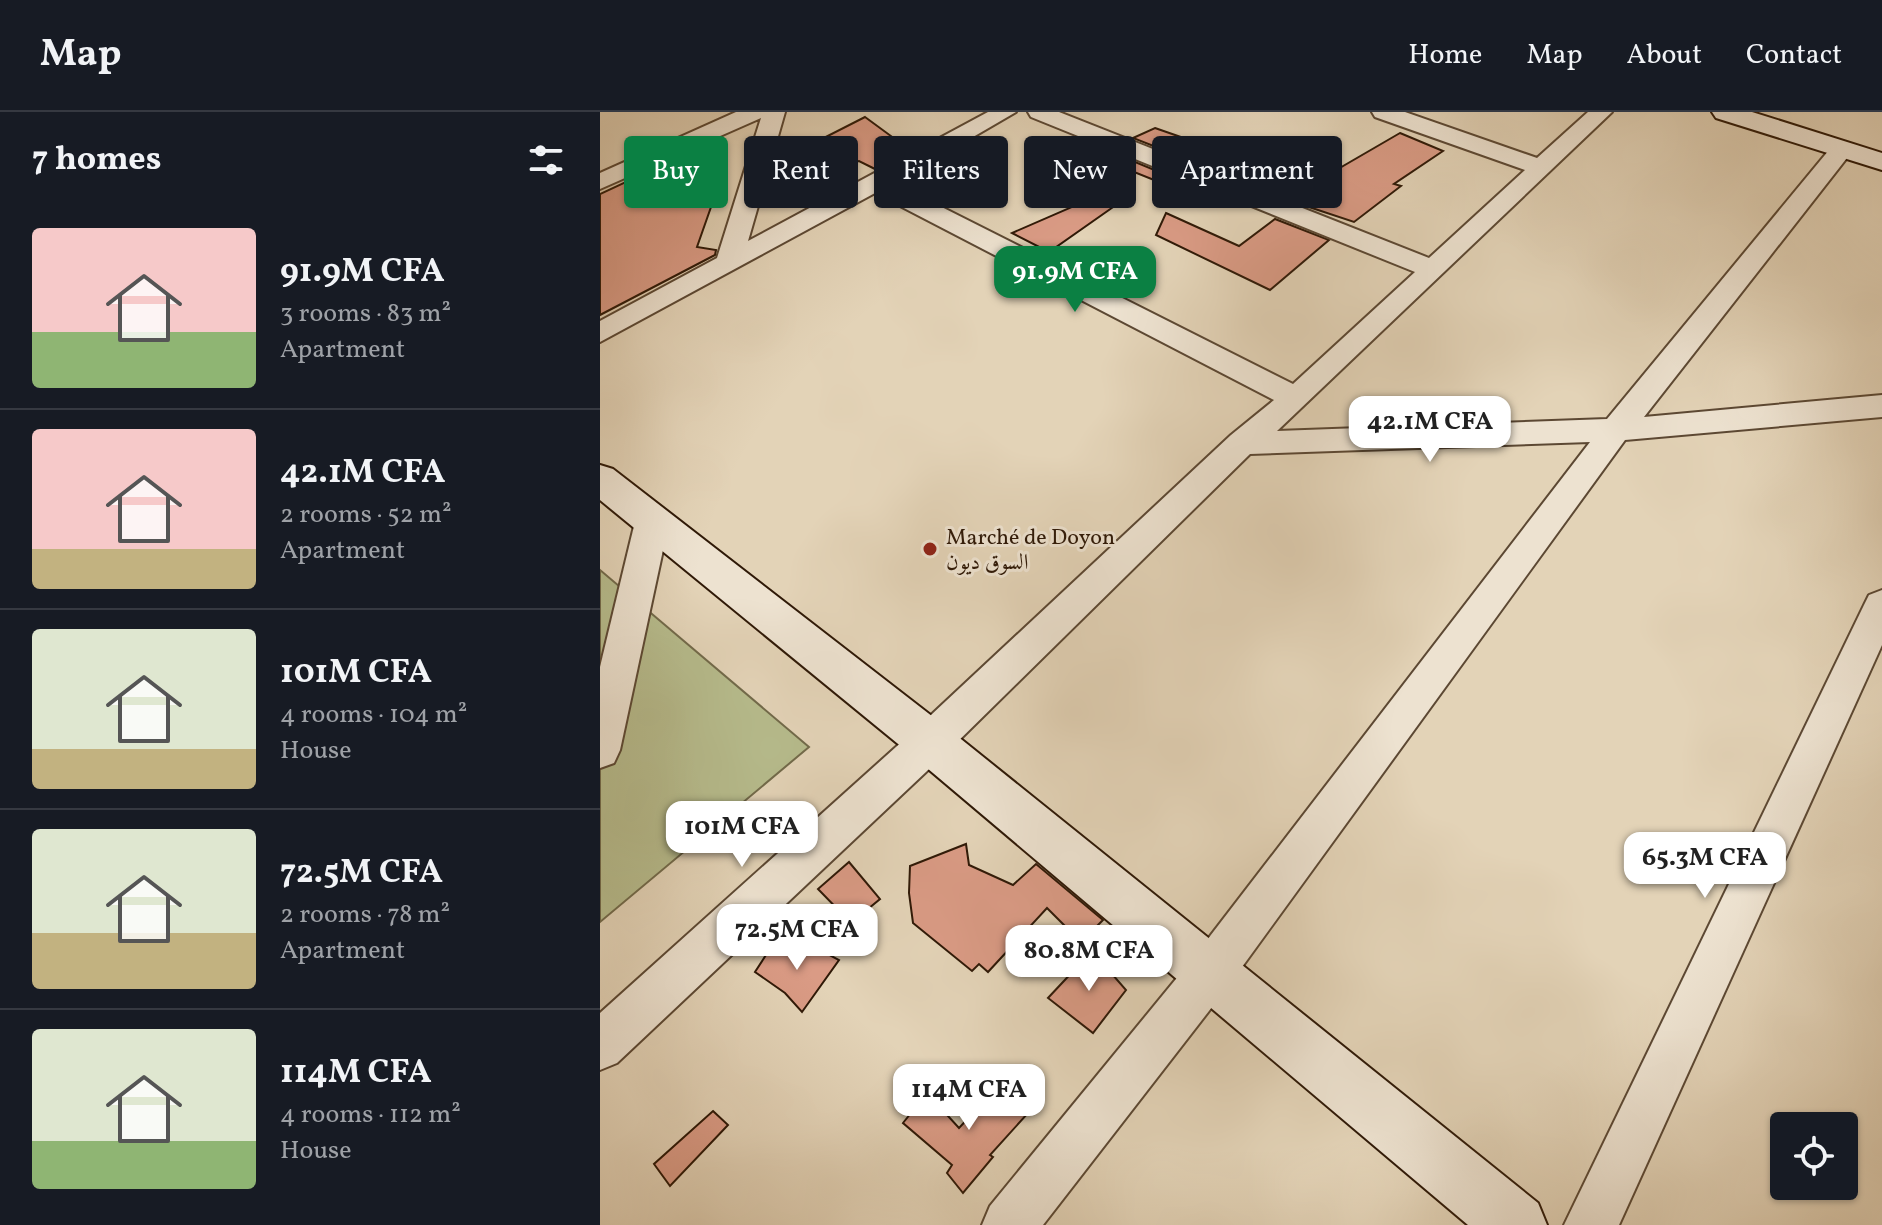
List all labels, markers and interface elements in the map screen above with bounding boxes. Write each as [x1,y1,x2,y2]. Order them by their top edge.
text: Map [40,29,121,82]
text: Home [1408,36,1482,75]
text: Map [1526,36,1582,75]
text: About [1626,36,1702,75]
text: Contact [1746,36,1842,75]
chip: Buy [624,136,728,208]
chip: Rent [744,136,858,208]
chip: Filters [874,136,1008,208]
chip: New [1024,136,1136,208]
chip: Apartment [1152,136,1342,208]
text: 7 homes [32,137,161,184]
icon: filters [524,138,568,182]
pin: 91.9M CFA [983,246,1167,314]
text: 91.9M CFA [280,249,445,296]
text: 91.9M CFA [1012,254,1138,290]
icon: home [96,260,192,356]
text: 3 rooms · 83 m² [280,296,451,332]
text: Apartment [280,332,405,368]
pin: 42.1M CFA [1338,396,1522,464]
text: 42.1M CFA [1367,404,1493,440]
text: 42.1M CFA [280,450,445,497]
icon: home [96,461,192,557]
text: 2 rooms · 52 m² [280,497,452,533]
place label: Marché de Doyon السوق ديون [946,523,1115,579]
text: Apartment [280,533,405,569]
marker: Marché de Doyon السوق ديون [921,540,939,558]
text: 101M CFA [280,650,432,697]
icon: home [96,661,192,757]
text: 4 rooms · 104 m² [280,697,467,733]
text: House [280,733,352,769]
pin: 101M CFA [659,801,825,869]
text: 101M CFA [684,809,800,845]
pin: 65.3M CFA [1613,832,1797,900]
text: 65.3M CFA [1642,840,1768,876]
text: 72.5M CFA [280,850,443,897]
icon: home [96,861,192,957]
text: 2 rooms · 78 m² [280,897,450,933]
pin: 72.5M CFA [705,904,889,972]
text: 72.5M CFA [735,912,859,948]
pin: 80.8M CFA [997,925,1181,993]
text: Apartment [280,933,405,969]
text: 80.8M CFA [1023,933,1155,969]
text: 114M CFA [280,1050,432,1097]
icon: home [96,1061,192,1157]
pin: 114M CFA [886,1064,1052,1132]
text: 114M CFA [911,1072,1027,1108]
text: 4 rooms · 112 m² [280,1097,461,1133]
map controls [1770,1112,1858,1200]
button: locate [1770,1112,1858,1200]
text: House [280,1133,352,1169]

